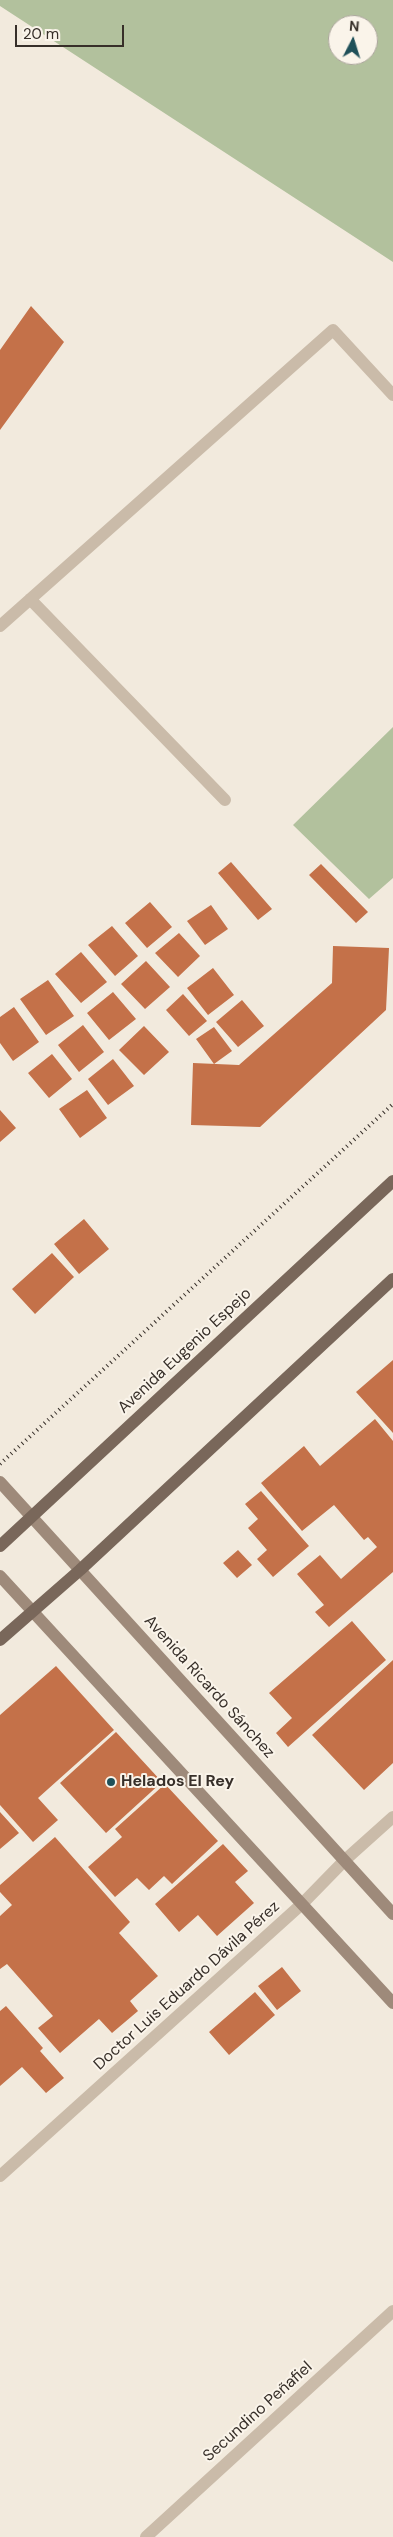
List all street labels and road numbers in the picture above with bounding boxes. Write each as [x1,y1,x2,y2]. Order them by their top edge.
street label: Avenida Eugenio Espejo [114,1284,256,1418]
street label: Avenida Ricardo Sánchez [140,1612,278,1762]
street label: Doctor Luis Eduardo Dávila Pérez [90,1897,284,2075]
street label: Secundino Peñafiel [200,2358,316,2466]

